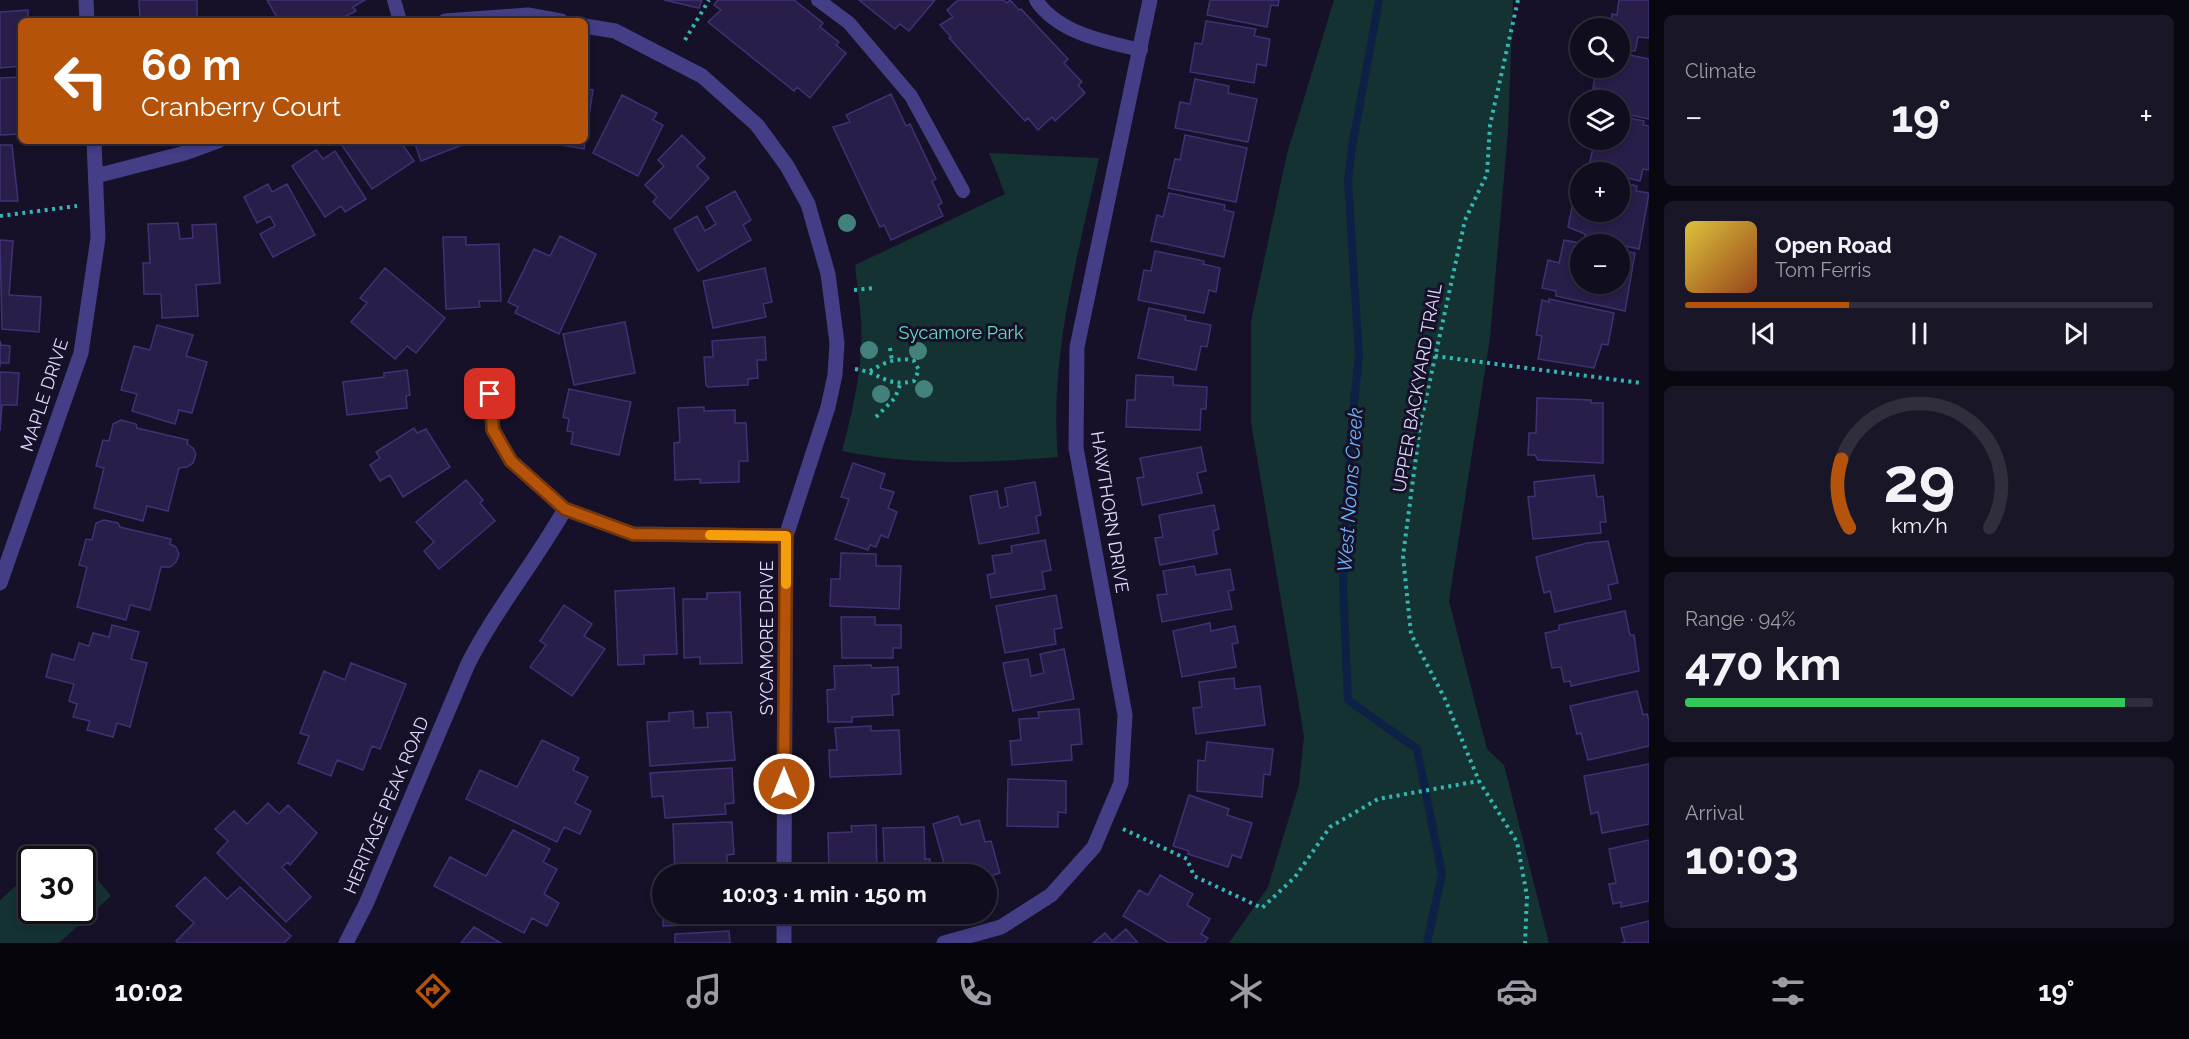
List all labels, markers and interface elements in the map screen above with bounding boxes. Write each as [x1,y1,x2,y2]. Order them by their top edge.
map controls [1570,18,1630,294]
button: search [1570,18,1630,78]
text: 60 m [141,41,241,90]
icon: left [42,42,120,120]
text: Climate [1685,59,1756,83]
button: layers [1570,90,1630,150]
text: 19° [1891,90,1951,143]
text: Cranberry Court [141,91,341,122]
text: − [1685,97,1703,136]
text: + [2139,97,2153,136]
button: + [1570,162,1630,222]
text: Open Road [1775,232,1892,258]
button: − [1570,234,1630,294]
text: Tom Ferris [1775,258,1871,282]
street label: UPPER BACKYARD TRAIL [1388,282,1446,494]
icon: previous [1747,317,1780,350]
icon: pause [1903,317,1936,350]
icon: next [2059,317,2092,350]
park label: Sycamore Park [899,322,1024,343]
street label: MAPLE DRIVE [16,336,72,454]
pin [464,368,515,419]
icon: arrive [473,377,506,410]
water label: West Noons Creek [1332,407,1368,573]
street label: HAWTHORN DRIVE [1087,430,1133,594]
text: 29 [1883,444,1955,518]
text: km/h [1891,514,1947,539]
street label: SYCAMORE DRIVE [756,561,777,715]
text: Range · 94% [1685,607,1795,631]
text: 470 km [1685,638,1841,691]
street label: HERITAGE PEAK ROAD [339,713,433,897]
position arrow [752,752,816,816]
text: Arrival [1685,801,1744,825]
text: 10:03 [1685,832,1799,885]
speed limit sign: 30 [18,846,96,924]
text: 10:03 · 1 min · 150 m [722,881,927,907]
icon: directions [412,970,454,1012]
icon: music [683,970,725,1012]
icon: phone [954,970,996,1012]
icon: climate [1225,970,1267,1012]
icon: car [1496,970,1538,1012]
icon: filters [1767,970,1809,1012]
text: 10:02 [115,976,183,1007]
text: 19° [2038,976,2074,1007]

